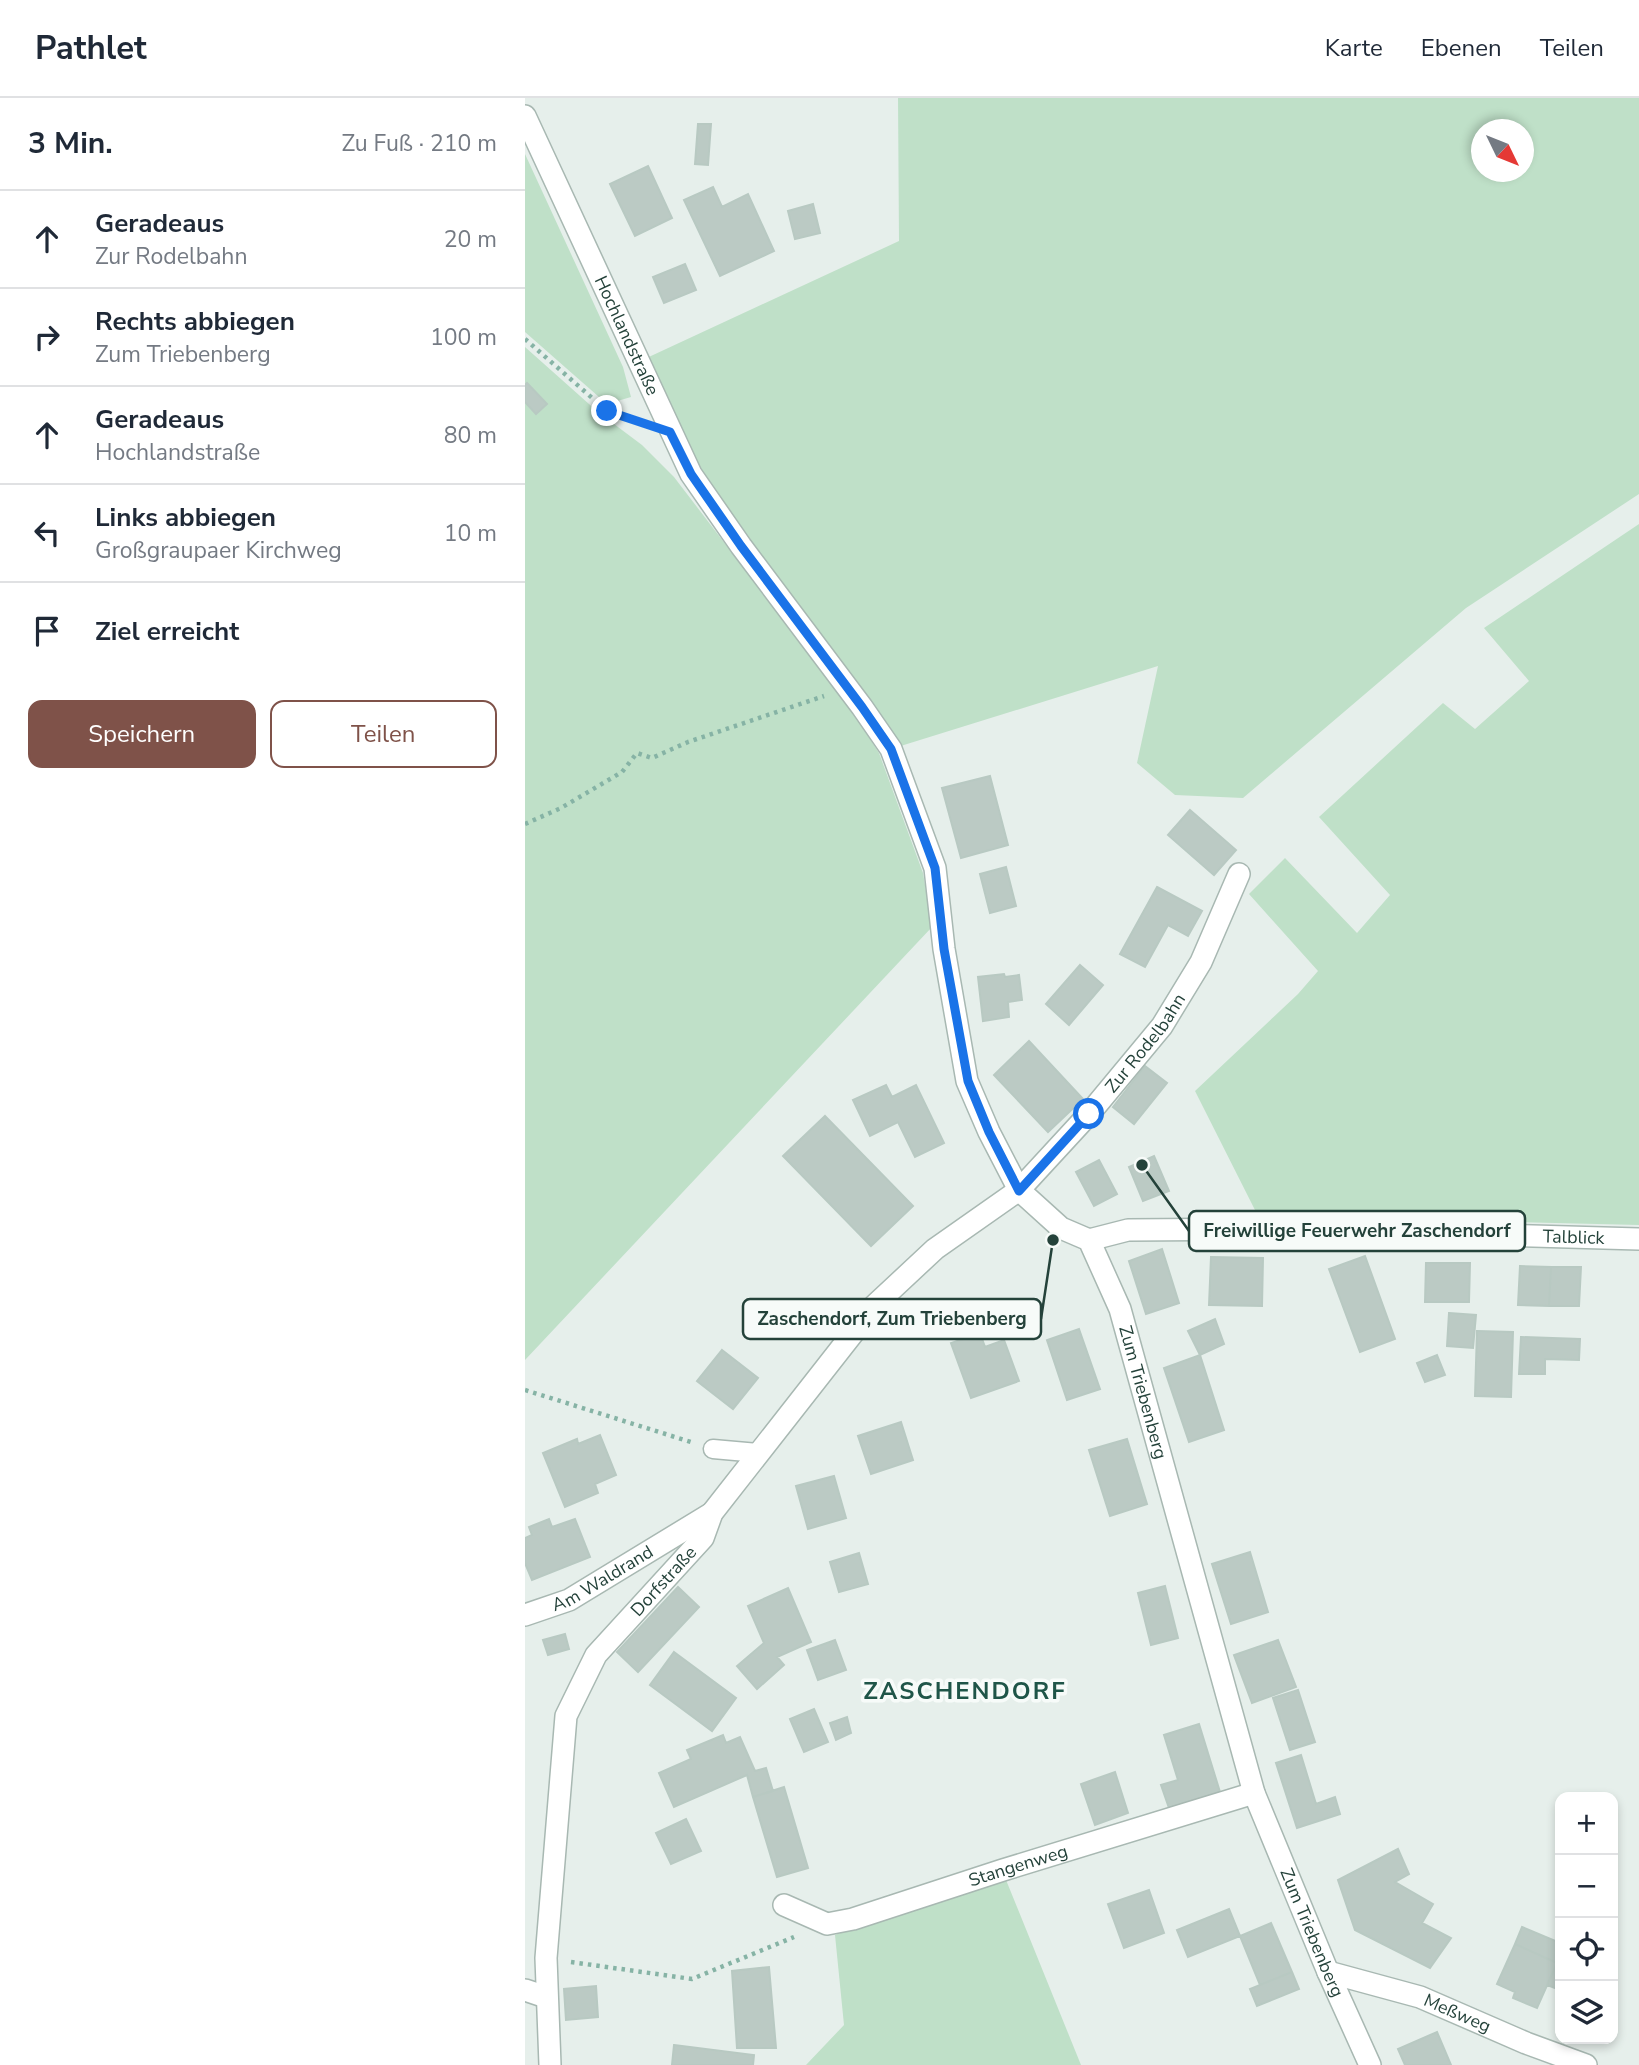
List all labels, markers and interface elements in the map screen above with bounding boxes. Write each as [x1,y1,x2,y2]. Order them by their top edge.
text: Pathlet [35,26,147,71]
text: Karte [1325,32,1383,64]
text: Ebenen [1421,32,1502,64]
text: Teilen [1540,32,1604,64]
north arrow [1471,119,1534,182]
text: 3 Min. [28,123,113,164]
text: Zu Fuß · 210 m [341,128,497,159]
text: Geradeaus [95,206,224,241]
icon: ahead [28,220,66,258]
text: 20 m [444,224,497,255]
text: Zur Rodelbahn [95,241,247,272]
street label: Hochlandstraße [589,272,665,399]
text: Rechts abbiegen [95,304,295,339]
icon: right [28,318,66,356]
text: 100 m [430,322,497,353]
text: Zum Triebenberg [95,339,271,370]
route end [591,395,622,426]
text: Geradeaus [95,402,224,437]
icon: ahead [28,416,66,454]
text: 80 m [444,420,497,451]
text: Hochlandstraße [95,437,260,468]
text: Links abbiegen [95,500,276,535]
icon: left [28,514,66,552]
text: 10 m [444,518,497,549]
text: Großgraupaer Kirchweg [95,535,342,566]
icon: arrive [28,612,66,650]
text: Ziel erreicht [95,614,239,649]
button: Speichern [28,700,256,768]
button: Teilen [270,700,497,768]
street label: Zur Rodelbahn [1100,989,1191,1098]
route start [1073,1098,1104,1129]
callout: Freiwillige Feuerwehr Zaschendorf [1189,1211,1525,1251]
text: Freiwillige Feuerwehr Zaschendorf [1203,1218,1512,1244]
street label: Talblick [1542,1224,1606,1250]
callout: Zaschendorf, Zum Triebenberg [743,1299,1041,1339]
text: Zaschendorf, Zum Triebenberg [757,1306,1027,1332]
street label: Zum Triebenberg [1113,1323,1173,1462]
street label: Am Waldrand [549,1540,658,1617]
street label: Dorfstraße [625,1541,702,1622]
district label: ZASCHENDORF [863,1675,1067,1707]
map controls [1555,1792,1618,2044]
button: + [1555,1792,1618,1855]
street label: Stangenweg [965,1839,1071,1892]
button: − [1555,1855,1618,1918]
street label: Zum Triebenberg [1274,1865,1350,2001]
button: locate [1555,1918,1618,1981]
button: layers [1555,1981,1618,2044]
street label: Meßweg [1420,1988,1495,2038]

